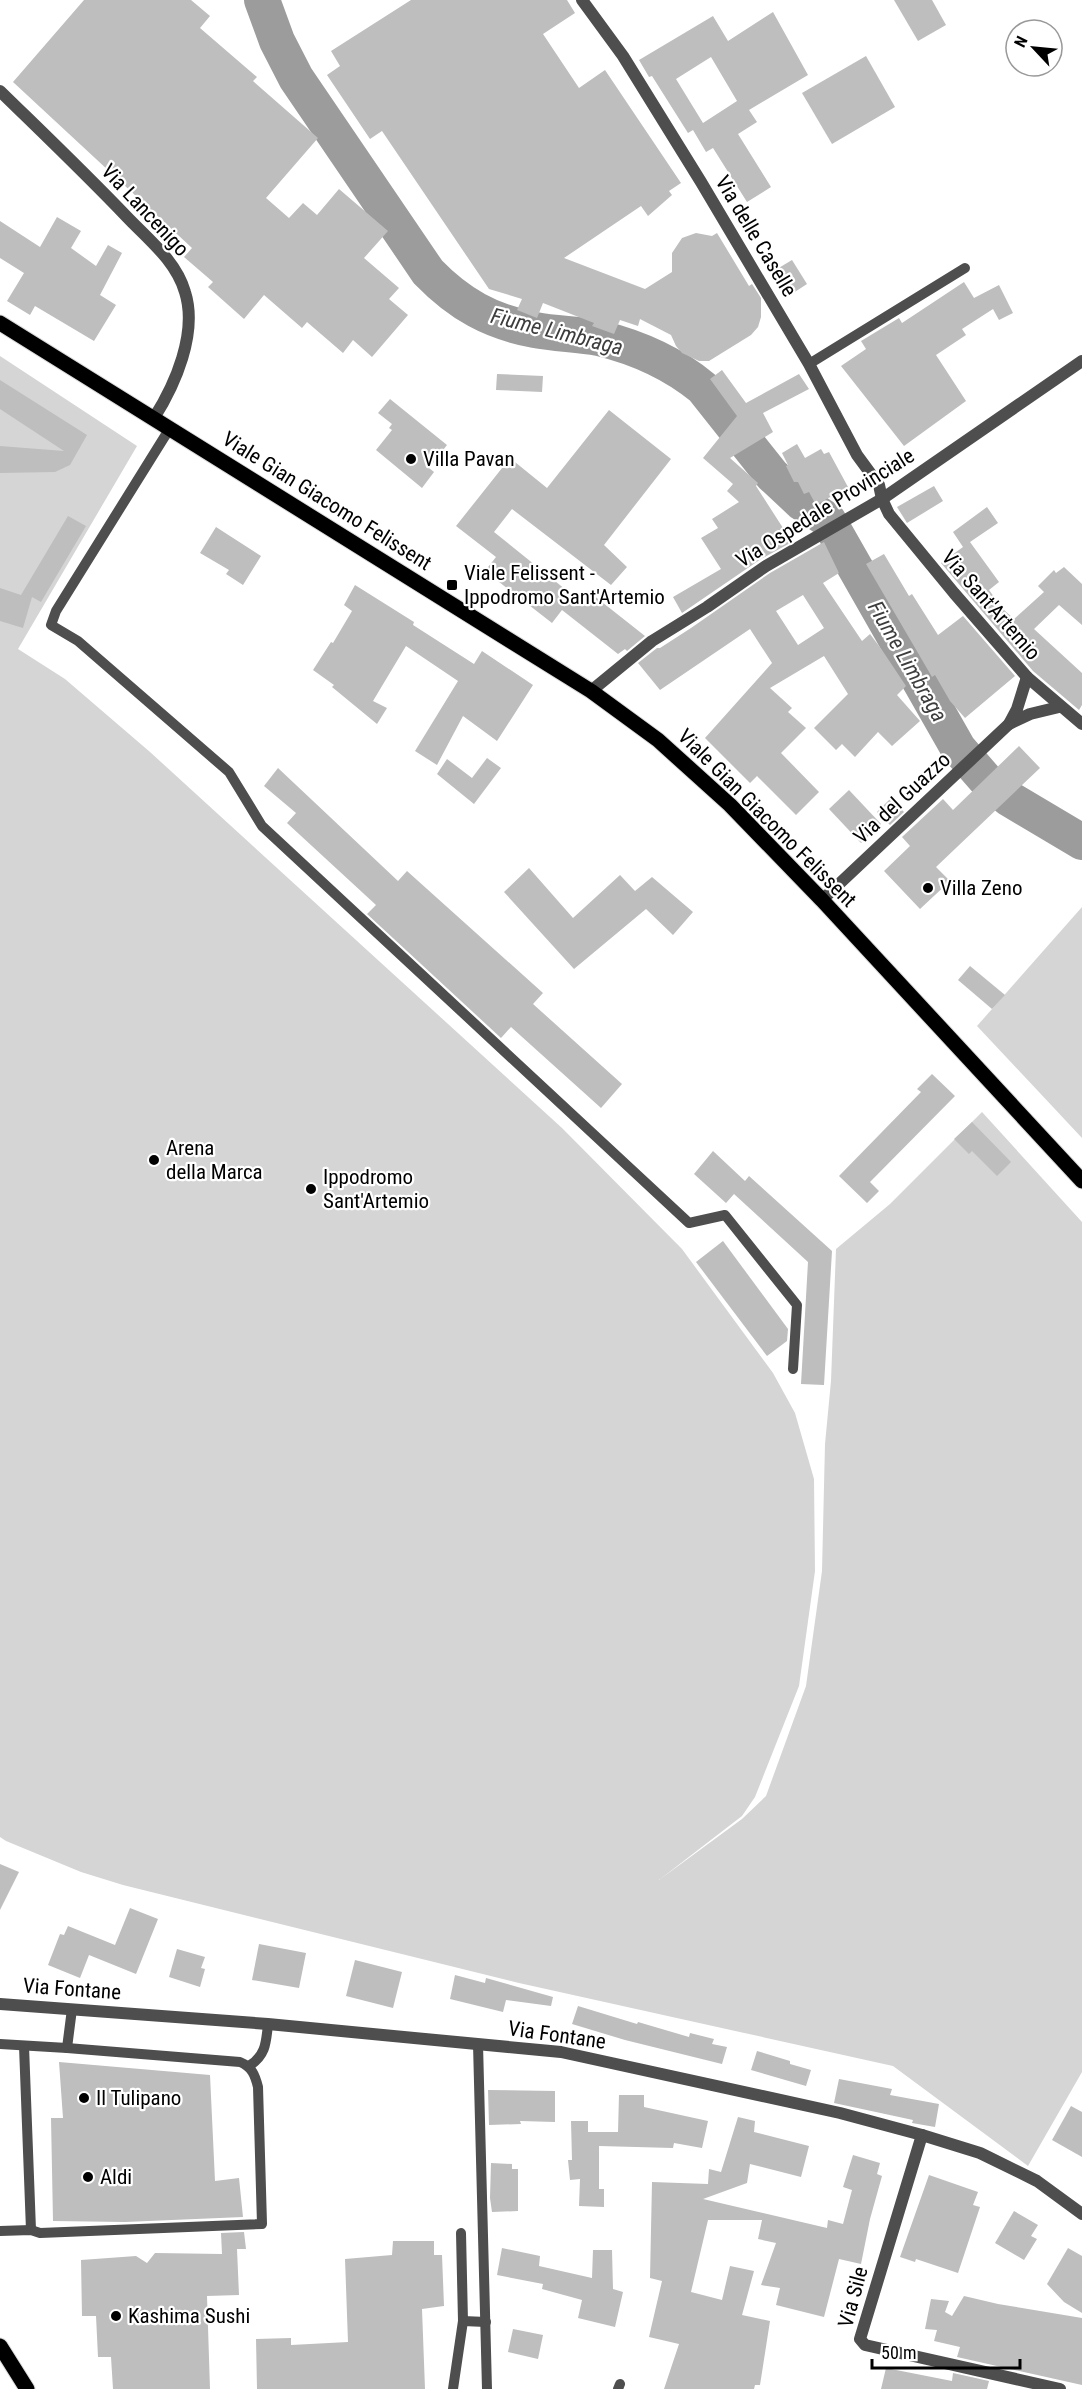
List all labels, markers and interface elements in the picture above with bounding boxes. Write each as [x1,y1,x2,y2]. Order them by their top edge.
north arrow [1004,18,1064,78]
text: N [1010,33,1032,50]
street label: Via Lancenigo [96,159,194,261]
street label: Via delle Caselle [710,171,802,301]
water label: Fiume Limbraga [488,303,626,360]
street label: Viale Gian Giacomo Felissent [218,427,436,575]
street label: Via Ospedale Provinciale [732,443,919,573]
place label: Villa Pavan [423,447,515,471]
marker: Villa Pavan [404,452,418,466]
street label: Via Sant'Artemio [937,545,1045,665]
place label: Viale Felissent - Ippodromo Sant'Artemio [464,561,665,609]
marker: Viale Felissent - Ippodromo Sant'Artemio [445,578,459,592]
water label: Fiume Limbraga [863,596,952,726]
street label: Viale Gian Giacomo Felissent [673,724,861,912]
street label: Via del Guazzo [849,747,955,849]
place label: Villa Zeno [940,876,1022,900]
marker: Villa Zeno [921,881,935,895]
place label: Arena della Marca [166,1136,263,1184]
marker: Arena della Marca [147,1153,161,1167]
place label: Ippodromo Sant'Artemio [323,1165,429,1213]
marker: Ippodromo Sant'Artemio [304,1182,318,1196]
street label: Via Fontane [22,1974,122,2004]
street label: Via Fontane [507,2016,608,2054]
place label: Il Tulipano [96,2086,181,2110]
marker: Il Tulipano [77,2091,91,2105]
place label: Aldi [100,2165,132,2189]
marker: Aldi [81,2170,95,2184]
street label: Via Sile [833,2264,873,2330]
place label: Kashima Sushi [128,2304,250,2328]
marker: Kashima Sushi [109,2309,123,2323]
scale bar [872,2332,1020,2370]
text: 50 m [881,2342,916,2363]

